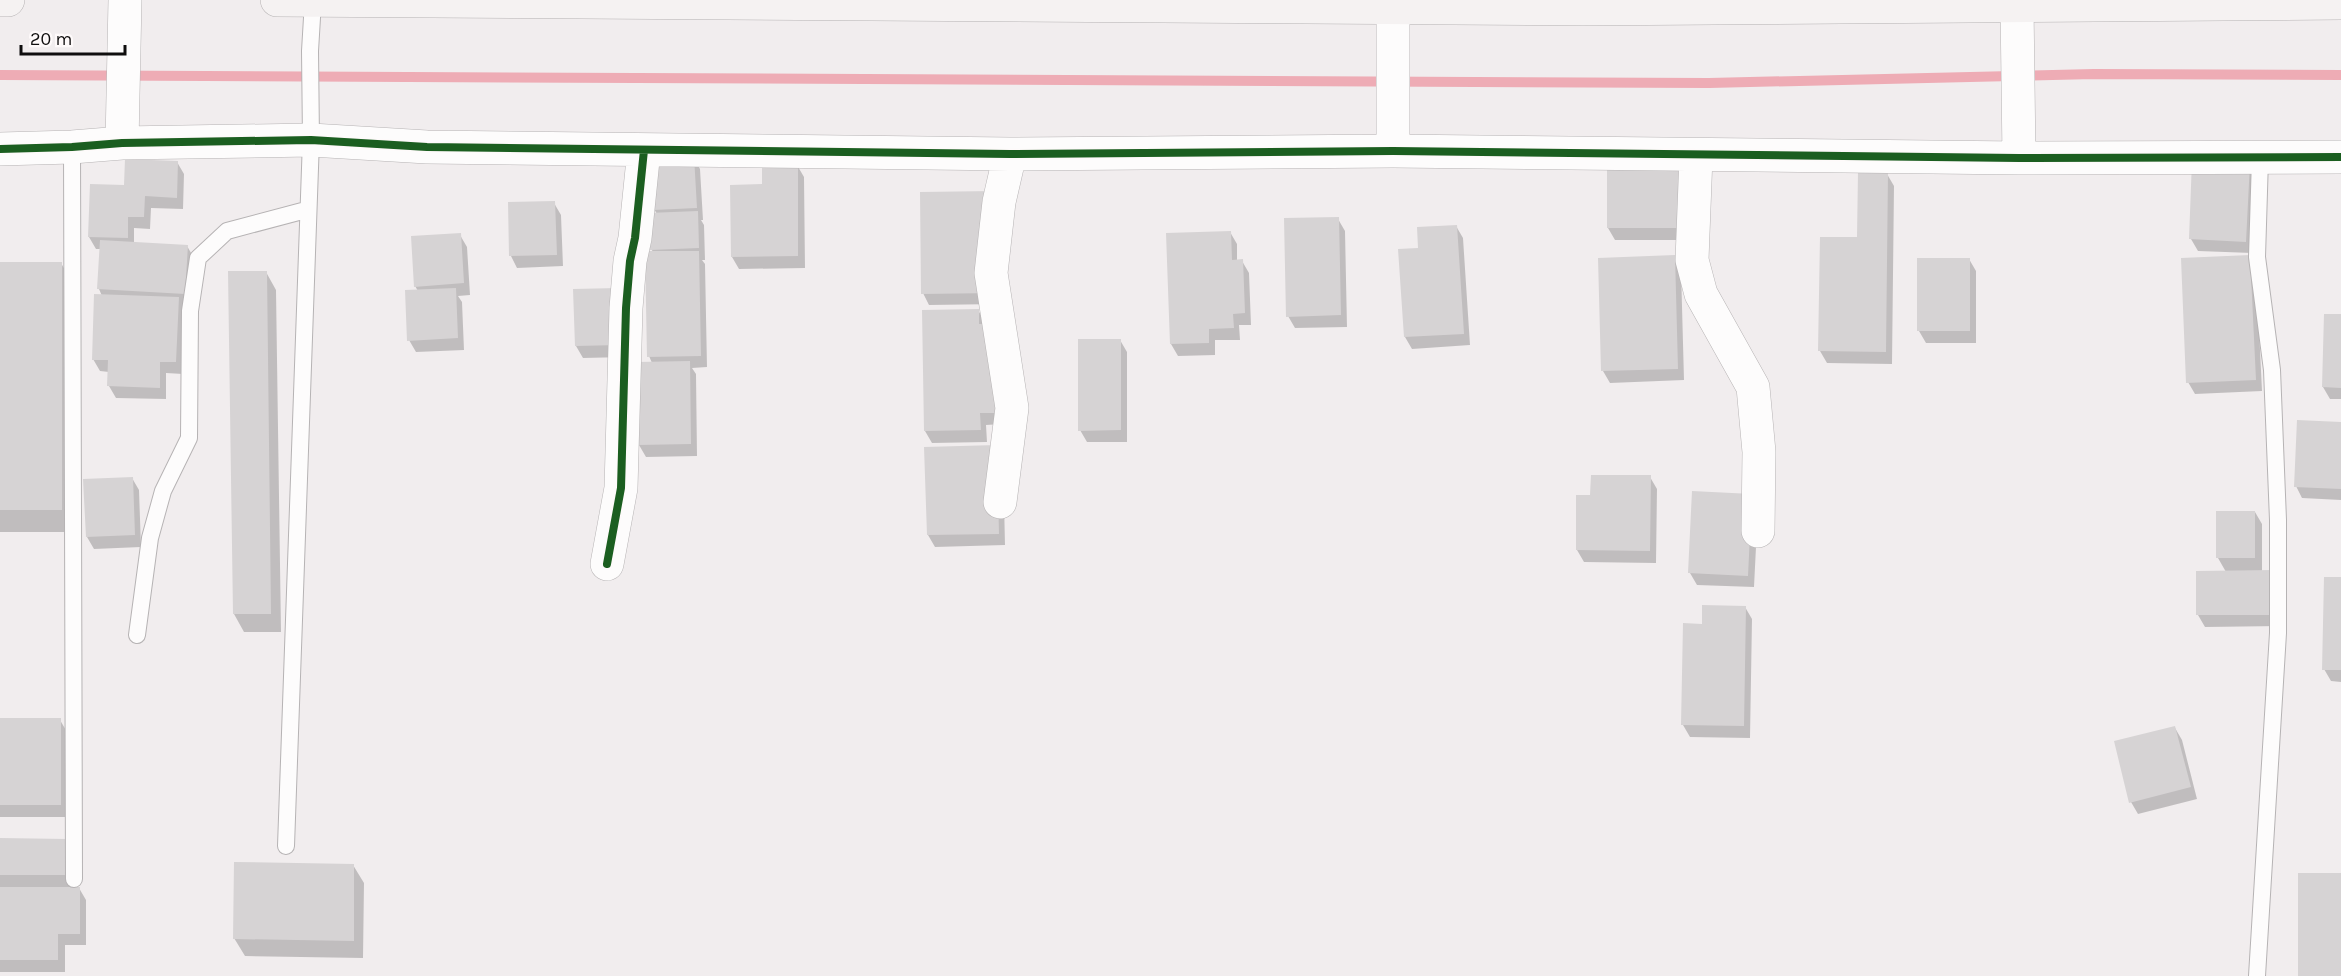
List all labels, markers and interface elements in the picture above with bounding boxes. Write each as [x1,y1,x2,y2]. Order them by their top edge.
scale bar [21,18,124,56]
text: 20 m [30,28,72,50]

